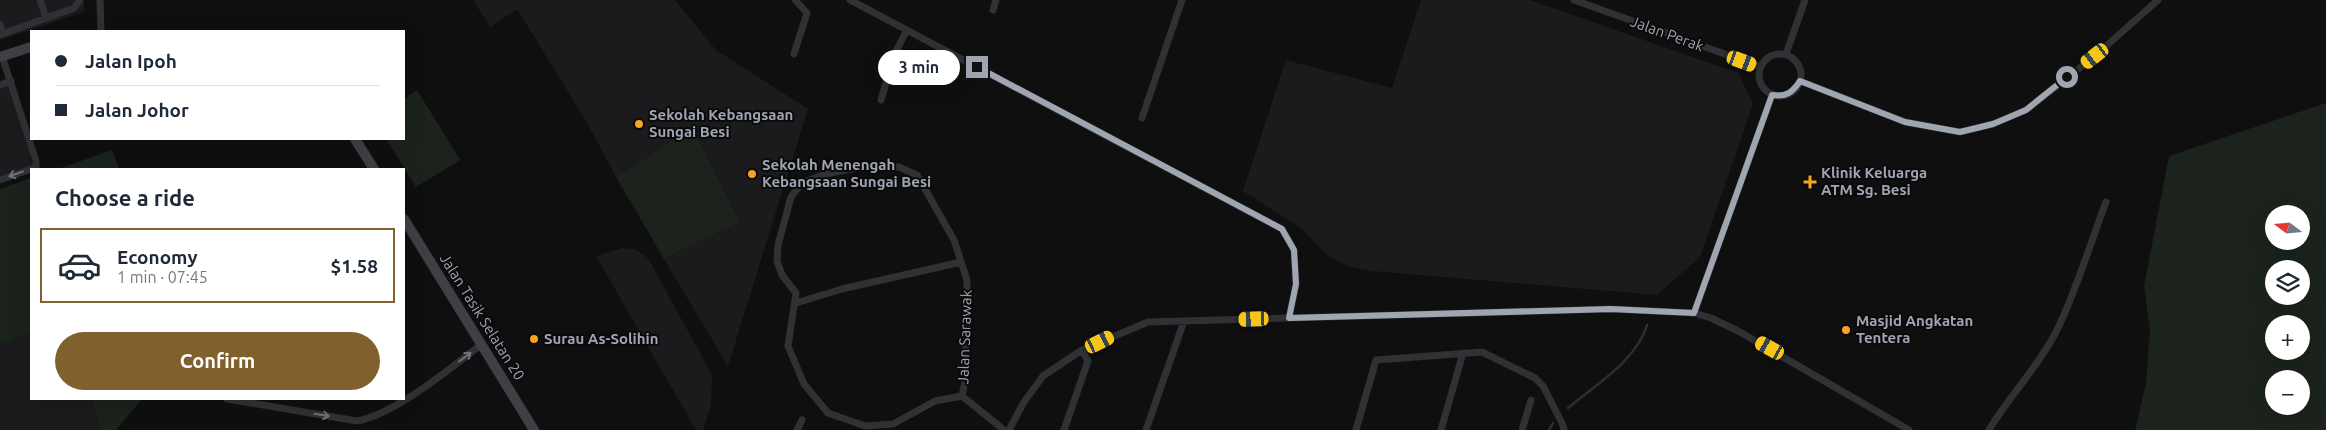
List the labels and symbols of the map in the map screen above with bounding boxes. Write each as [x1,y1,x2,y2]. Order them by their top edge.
street label: Jalan Perak [1628,12,1706,55]
car [2078,41,2111,71]
car [1725,49,1758,73]
callout: 3 min [877,50,960,84]
route end [966,56,988,78]
route start [2056,66,2078,88]
place label: Sekolah Kebangsaan Sungai Besi [649,106,793,140]
marker: Sekolah Kebangsaan Sungai Besi [633,118,645,130]
place label: Sekolah Menengah Kebangsaan Sungai Besi [762,156,931,190]
place label: Klinik Keluarga ATM Sg. Besi [1821,164,1927,198]
marker: Sekolah Menengah Kebangsaan Sungai Besi [746,168,758,180]
one-way arrow [8,170,24,180]
marker: Klinik Keluarga ATM Sg. Besi [1803,175,1817,189]
north arrow [2265,205,2310,250]
street label: Jalan Tasik Selatan 20 [437,250,528,383]
street label: Jalan Sarawak [954,289,975,385]
car [1238,311,1269,327]
place label: Masjid Angkatan Tentera [1856,312,1973,346]
marker: Masjid Angkatan Tentera [1840,324,1852,336]
car [1083,329,1116,355]
place label: Surau As-Solihin [544,330,659,347]
marker: Surau As-Solihin [528,333,540,345]
car [1753,334,1786,362]
one-way arrow [458,352,472,362]
one-way arrow [314,411,330,421]

